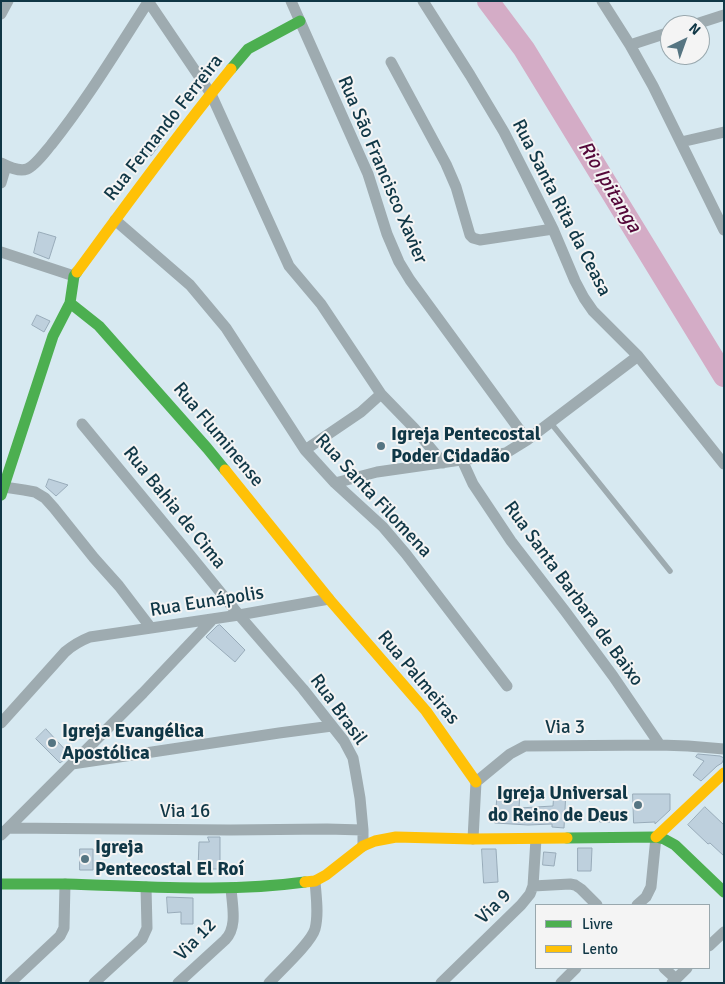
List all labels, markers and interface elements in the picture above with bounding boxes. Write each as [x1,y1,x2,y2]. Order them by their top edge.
north arrow [660,15,710,65]
text: N [685,20,704,39]
street label: Rua Fernando Ferreira [100,50,228,206]
street label: Rua São Francisco Xavier [332,73,432,267]
street label: Rua Santa Rita da Ceasa [506,116,616,300]
water label: Rio Ipitanga [572,137,646,237]
street label: Rua Fluminense [168,378,268,492]
place label: Igreja Pentecostal Poder Cidadão [391,424,541,468]
street label: Rua Santa Filomena [310,429,436,563]
marker: Igreja Pentecostal Poder Cidadão [375,440,387,452]
street label: Rua Bahia de Cima [118,442,230,574]
street label: Rua Santa Barbara de Baixo [498,497,648,691]
street label: Rua Eunápolis [148,582,266,622]
street label: Rua Palmeiras [372,626,464,730]
street label: Rua Brasil [305,670,371,750]
street label: Via 3 [545,717,585,739]
place label: Igreja Evangélica Apostólica [62,721,204,765]
marker: Igreja Evangélica Apostólica [46,737,58,749]
place label: Igreja Universal do Reino de Deus [488,783,628,827]
marker: Igreja Universal do Reino de Deus [632,799,644,811]
street label: Via 16 [160,801,210,823]
place label: Igreja Pentecostal El Roí [95,837,244,881]
marker: Igreja Pentecostal El Roí [79,853,91,865]
street label: Via 9 [472,885,516,929]
legend [535,904,710,969]
street label: Via 12 [170,914,222,966]
text: Livre [582,915,613,933]
text: Lento [582,940,618,958]

